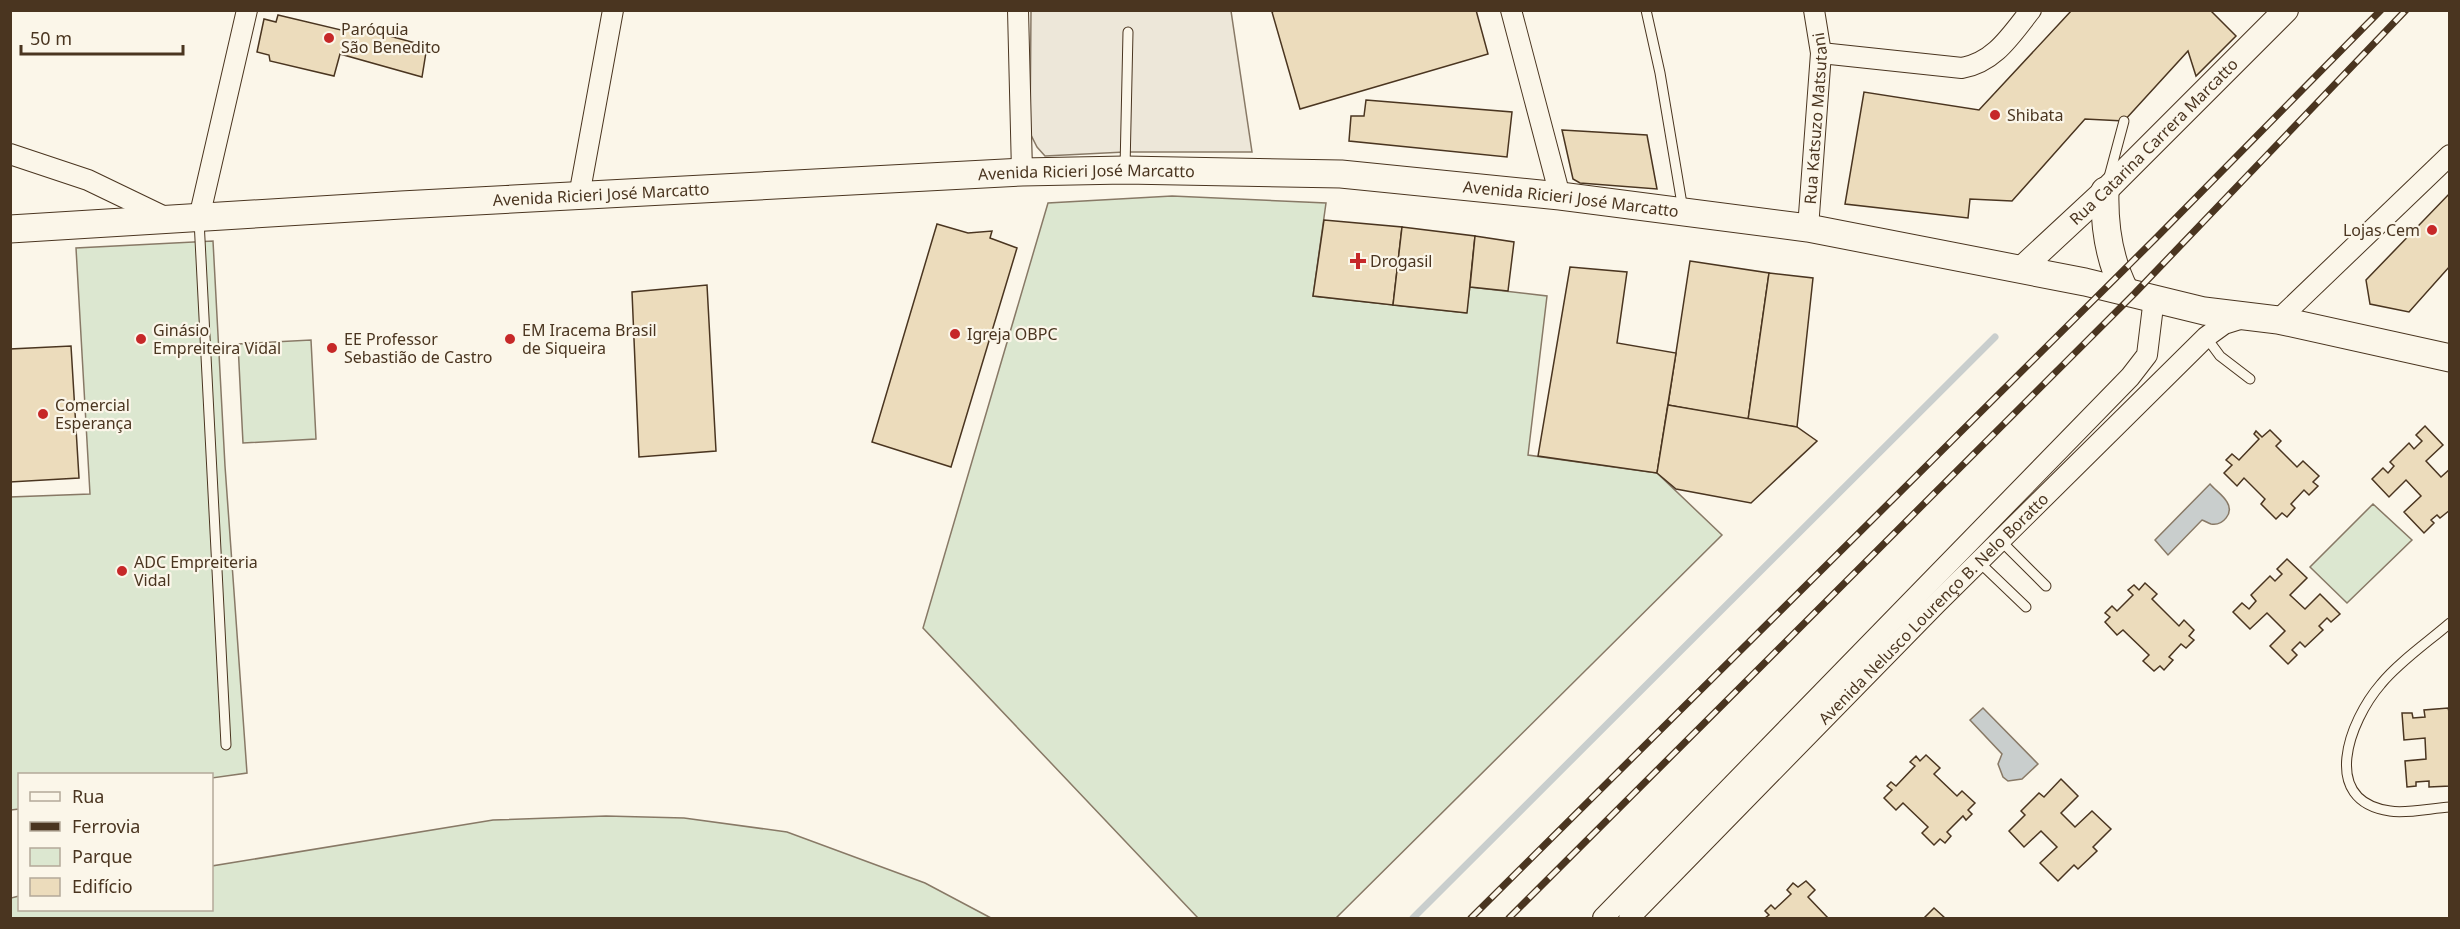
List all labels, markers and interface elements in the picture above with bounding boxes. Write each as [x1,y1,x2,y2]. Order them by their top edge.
scale bar [21,18,183,56]
place label: Paróquia São Benedito [341,18,440,58]
text: 50 m [30,26,72,50]
marker: Paróquia São Benedito [322,31,336,45]
street label: Rua Katsuzo Matsutani [1799,31,1832,205]
street label: Rua Catarina Carrera Marcatto [2064,53,2243,230]
place label: Shibata [2007,104,2063,126]
marker: Shibata [1988,108,2002,122]
street label: Avenida Ricieri José Marcatto [977,159,1195,185]
street label: Avenida Ricieri José Marcatto [1462,175,1680,222]
street label: Avenida Ricieri José Marcatto [492,178,710,211]
place label: Lojas Cem [2343,219,2420,241]
marker: Lojas Cem [2425,223,2439,237]
place label: Drogasil [1370,250,1432,272]
marker: Drogasil [1351,254,1365,268]
place label: Ginásio Empreiteira Vidal [153,319,281,359]
place label: EM Iracema Brasil de Siqueira [522,319,657,359]
place label: Igreja OBPC [967,323,1058,345]
marker: Igreja OBPC [948,327,962,341]
place label: EE Professor Sebastião de Castro [344,328,493,368]
marker: Ginásio Empreiteira Vidal [134,332,148,346]
marker: EM Iracema Brasil de Siqueira [503,332,517,346]
marker: EE Professor Sebastião de Castro [325,341,339,355]
place label: Comercial Esperança [55,394,132,434]
marker: Comercial Esperança [36,407,50,421]
street label: Avenida Nelusco Lourenço B. Nelo Boratto [1813,488,2053,729]
place label: ADC Empreiteria Vidal [134,551,258,591]
marker: ADC Empreiteria Vidal [115,564,129,578]
legend [18,773,213,911]
text: Rua [72,784,104,808]
text: Ferrovia [72,814,140,838]
text: Parque [72,844,132,868]
text: Edifício [72,874,133,898]

